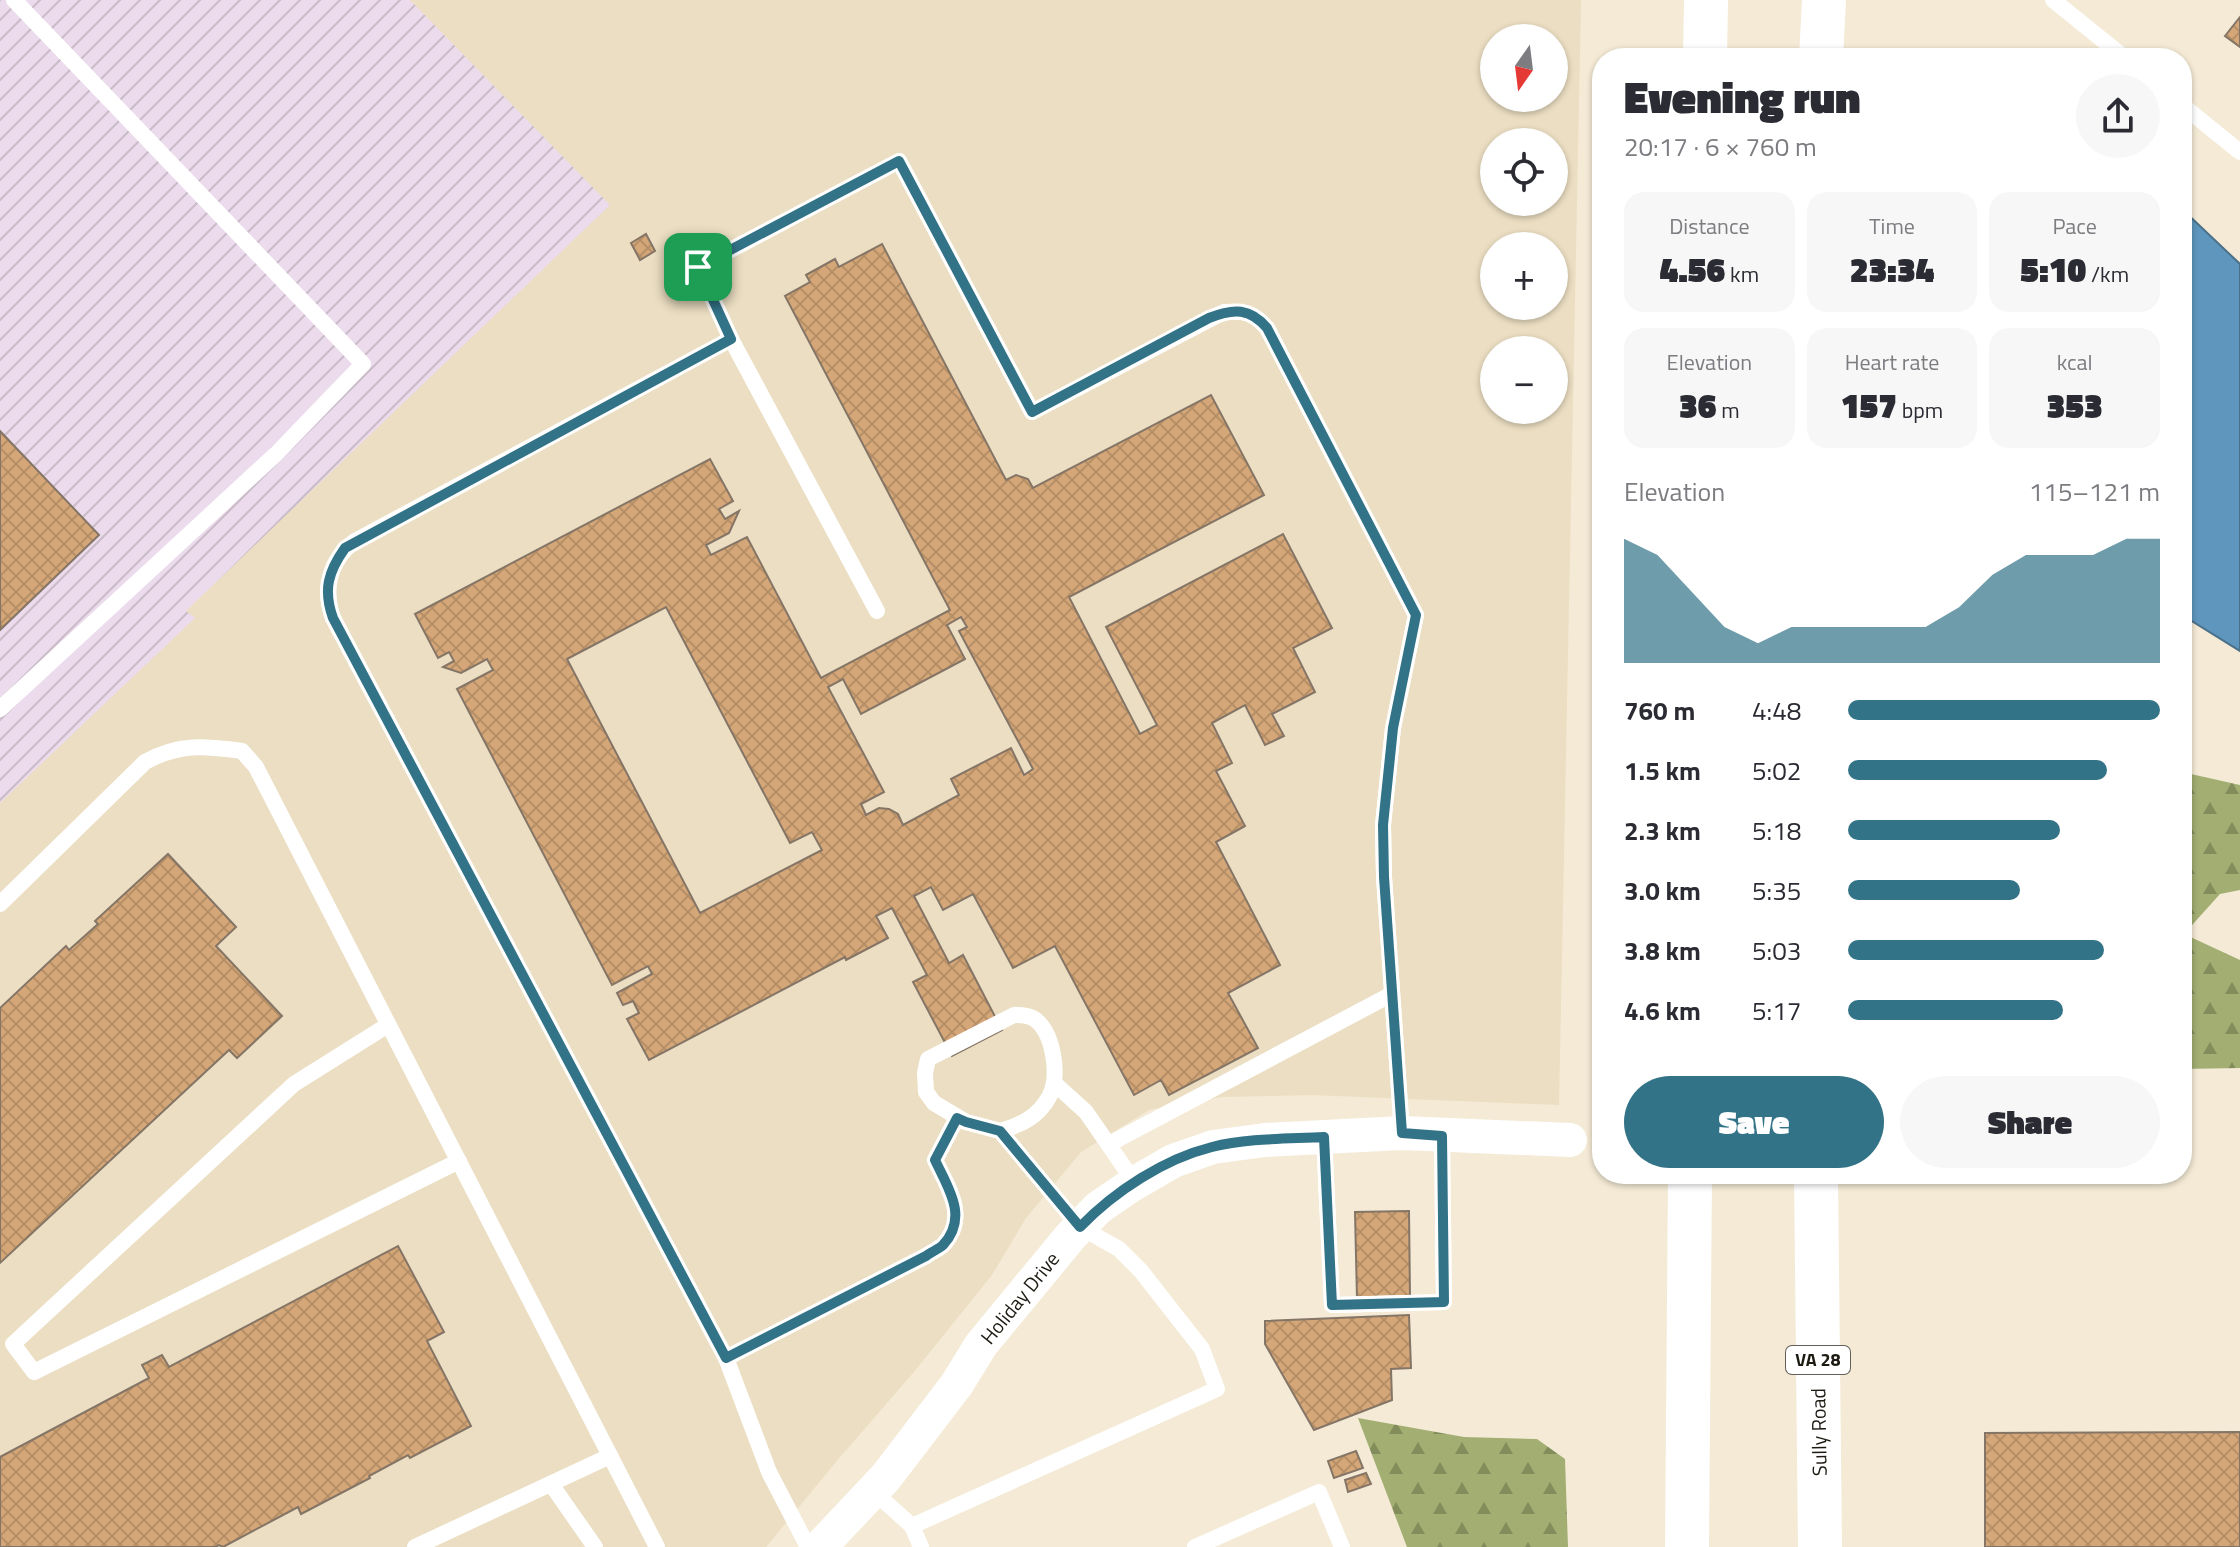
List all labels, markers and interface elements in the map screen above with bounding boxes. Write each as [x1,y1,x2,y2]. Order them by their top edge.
north arrow [1480,24,1568,112]
map controls [1480,24,1568,424]
text: Evening run [1624,63,1861,130]
button: share [2076,74,2160,158]
text: 20:17 · 6 × 760 m [1624,127,1817,166]
button: locate [1480,128,1568,216]
text: Distance [1669,209,1750,243]
text: Time [1869,209,1915,243]
text: Pace [2052,209,2097,243]
button: + [1480,232,1568,320]
pin [664,233,732,301]
text: 4.56 [1660,243,1725,295]
text: 23:34 [1850,243,1934,295]
text: 5:10 [2020,243,2086,295]
icon: arrive [676,245,720,289]
text: km [1725,257,1759,291]
text: /km [2086,257,2129,291]
button: − [1480,336,1568,424]
text: Elevation [1667,345,1752,379]
text: Heart rate [1845,345,1939,379]
text: kcal [2057,345,2093,379]
text: 36 [1679,379,1716,431]
text: 157 [1841,379,1897,431]
text: 353 [2047,379,2103,431]
text: m [1716,393,1740,427]
text: bpm [1897,393,1943,427]
text: Elevation [1624,472,1725,511]
text: 115–121 m [2029,472,2160,511]
text: 760 m [1624,691,1695,730]
text: 4:48 [1752,691,1801,730]
text: 1.5 km [1624,751,1701,790]
text: 5:02 [1752,751,1801,790]
text: 2.3 km [1624,811,1701,850]
text: 5:18 [1752,811,1801,850]
text: 3.0 km [1624,871,1701,910]
text: 5:35 [1752,871,1801,910]
text: 3.8 km [1624,931,1701,970]
text: 5:03 [1752,931,1801,970]
text: 4.6 km [1624,991,1701,1030]
text: 5:17 [1752,991,1801,1030]
button: Save [1624,1076,1884,1168]
button: Share [1900,1076,2160,1168]
street label: Holiday Drive [973,1245,1067,1351]
road number: VA 28 [1786,1346,1850,1374]
street label: Sully Road [1802,1388,1835,1476]

